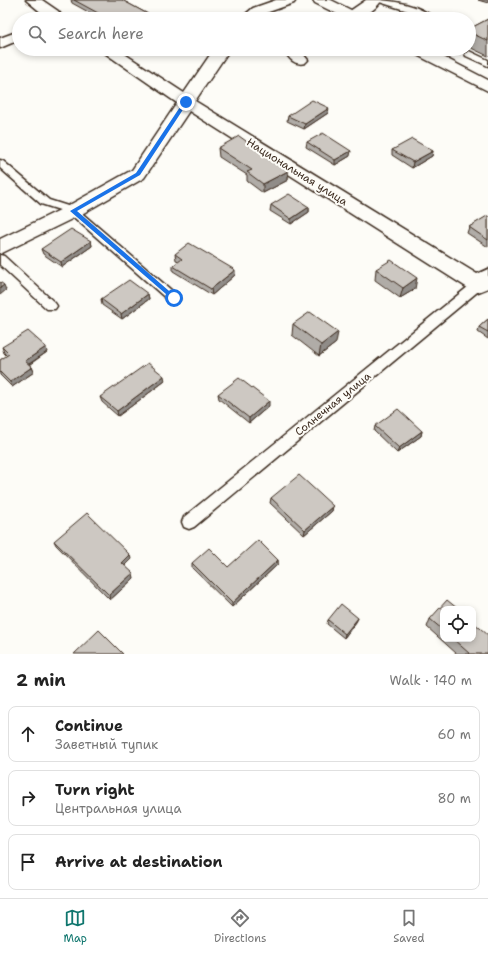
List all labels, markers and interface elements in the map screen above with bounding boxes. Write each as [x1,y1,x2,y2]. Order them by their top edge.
search box [12,12,476,56]
icon: search [26,23,48,45]
text: Search here [58,24,144,44]
route end [177,93,195,111]
street label: Национальная улица [244,135,351,209]
route start [165,289,183,307]
street label: Солнечная улица [292,369,374,439]
map controls [440,606,476,642]
button: locate [440,606,476,642]
text: 2 min [16,669,66,691]
text: Walk · 140 m [389,672,472,689]
text: Continue [55,716,123,736]
icon: ahead [17,723,39,745]
text: 60 m [438,726,471,743]
text: Заветный тупик [55,736,158,753]
text: Turn right [55,780,135,800]
icon: right [17,787,39,809]
text: 80 m [437,790,471,807]
text: Центральная улица [55,800,181,817]
icon: arrive [17,851,39,873]
text: Arrive at destination [55,852,223,872]
tab: Map [63,907,87,946]
tab: Directions [214,907,266,946]
tab: Saved [393,907,425,946]

